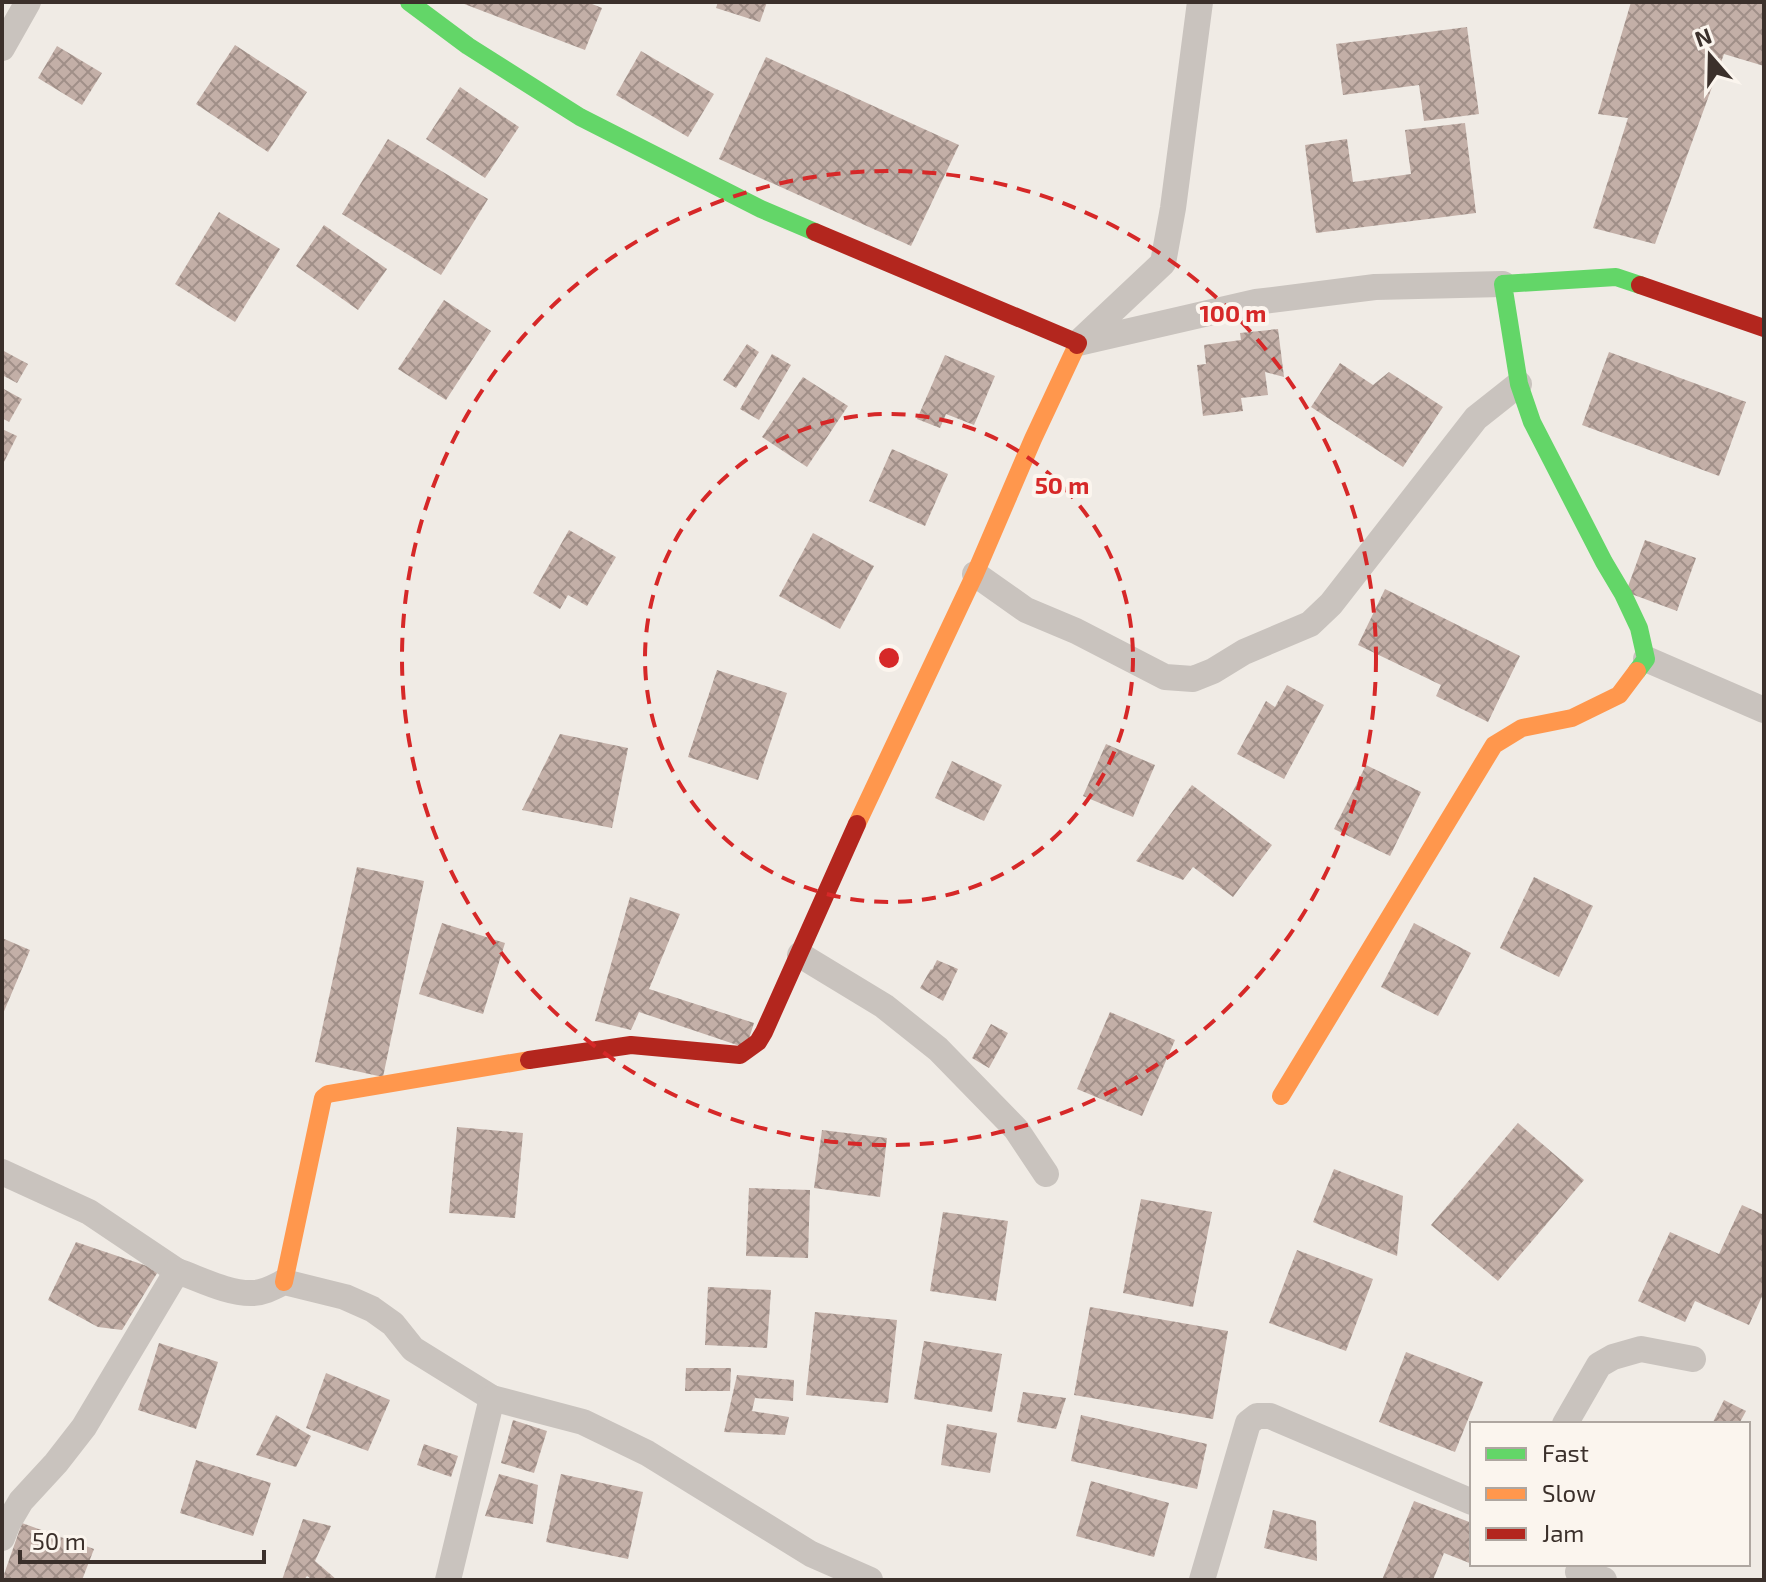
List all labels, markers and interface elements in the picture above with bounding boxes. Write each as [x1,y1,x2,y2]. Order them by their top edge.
north arrow [1670,16,1750,96]
text: N [1691,21,1715,51]
text: 100 m [1200,298,1266,327]
text: 50 m [1035,470,1089,499]
centre of rings [875,644,903,672]
legend [1470,1422,1750,1566]
text: Fast [1542,1438,1589,1467]
text: Slow [1542,1478,1596,1507]
scale bar [20,1514,264,1564]
text: Jam [1542,1518,1584,1547]
text: 50 m [32,1526,86,1555]

